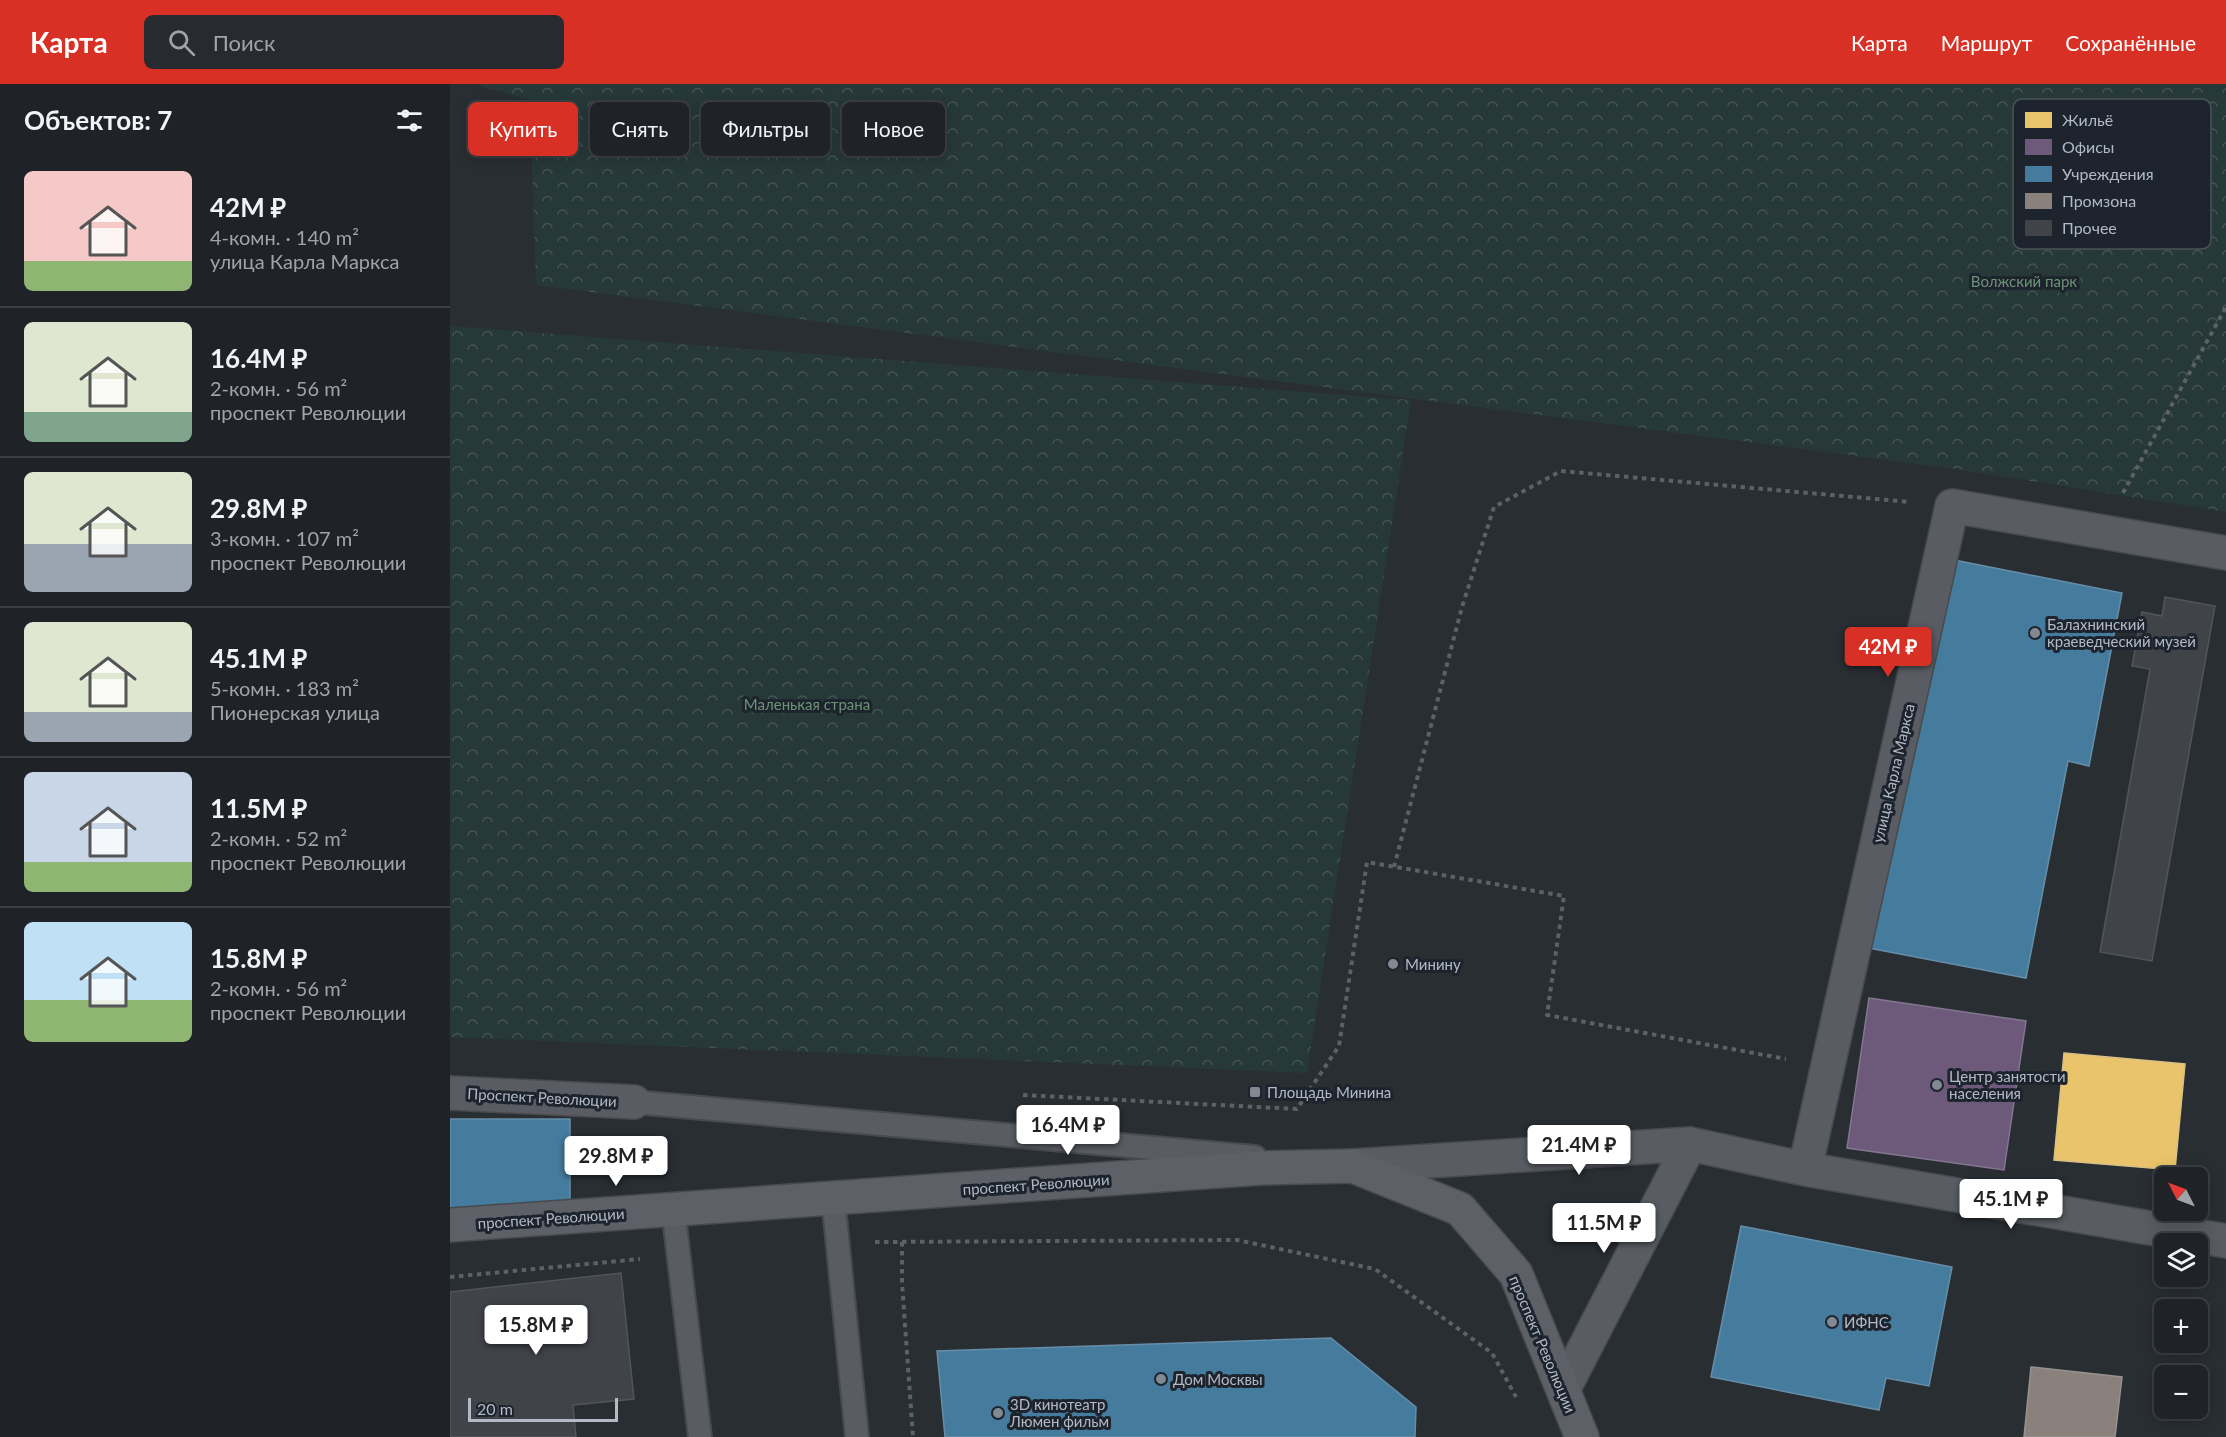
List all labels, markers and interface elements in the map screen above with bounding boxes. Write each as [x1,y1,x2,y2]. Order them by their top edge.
search box [144,15,564,69]
text: Карта [30,25,108,59]
icon: search [165,26,198,59]
text: Поиск [213,29,276,56]
text: Карта [1851,30,1908,55]
text: Маршрут [1941,30,2032,55]
text: Сохранённые [2065,30,2196,55]
legend [2013,99,2211,249]
chip: Купить [468,102,578,156]
chip: Снять [590,102,689,156]
chip: Фильтры [701,102,830,156]
chip: Новое [842,102,945,156]
text: Объектов: 7 [24,104,172,136]
icon: filters [393,104,426,137]
text: Жильё [2062,110,2113,129]
text: Офисы [2062,137,2114,156]
text: Учреждения [2062,164,2154,183]
text: 42M ₽ [210,191,286,223]
text: Промзона [2062,191,2136,210]
icon: home [72,195,144,267]
text: Прочее [2062,218,2117,237]
text: 4-комн. · 140 m² [210,225,359,249]
text: улица Карла Маркса [210,249,399,273]
park label: Волжский парк [1971,272,2077,290]
text: 16.4M ₽ [210,342,307,374]
icon: home [72,346,144,418]
text: 2-комн. · 56 m² [210,376,347,400]
text: проспект Революции [210,400,406,424]
text: 29.8M ₽ [210,492,307,524]
icon: home [72,496,144,568]
text: 3-комн. · 107 m² [210,526,359,550]
text: проспект Революции [210,550,406,574]
place label: Балахнинский краеведческий музей [2047,615,2196,650]
marker: Балахнинский краеведческий музей [2028,626,2042,640]
pin: 42M ₽ [1846,627,1930,678]
text: 42M ₽ [1859,634,1917,658]
text: 45.1M ₽ [210,642,307,674]
icon: home [72,646,144,718]
text: 5-комн. · 183 m² [210,676,359,700]
park label: Маленькая страна [744,695,870,713]
text: Пионерская улица [210,700,380,724]
street label: улица Карла Маркса [1868,702,1918,844]
text: 11.5M ₽ [210,792,307,824]
icon: home [72,796,144,868]
text: 2-комн. · 52 m² [210,826,347,850]
text: проспект Революции [210,850,406,874]
text: 15.8M ₽ [210,942,307,974]
icon: home [72,946,144,1018]
place label: Минину [1405,955,1461,973]
marker: Минину [1386,957,1400,971]
text: 2-комн. · 56 m² [210,976,347,1000]
text: проспект Революции [210,1000,406,1024]
place label: Центр занятости населения [1949,1067,2066,1102]
marker: Центр занятости населения [1930,1078,1944,1092]
place label: Площадь Минина [1267,1083,1391,1101]
street label: Проспект Революции [467,1084,617,1110]
marker: Площадь Минина [1248,1085,1262,1099]
pin: 16.4M ₽ [1013,1105,1123,1156]
text: 16.4M ₽ [1031,1112,1105,1136]
pin: 21.4M ₽ [1524,1125,1634,1176]
text: 21.4M ₽ [1542,1132,1616,1156]
pin: 29.8M ₽ [561,1136,671,1187]
text: 29.8M ₽ [579,1143,653,1167]
north arrow [2154,1167,2208,1221]
map controls [2154,1167,2208,1419]
street label: проспект Революции [962,1170,1110,1198]
pin: 45.1M ₽ [1956,1179,2066,1230]
text: 45.1M ₽ [1974,1186,2048,1210]
pin: 11.5M ₽ [1549,1203,1659,1254]
street label: проспект Революции [477,1204,625,1232]
text: 11.5M ₽ [1567,1210,1641,1234]
button: layers [2154,1233,2208,1287]
street label: проспект Революции [1506,1273,1580,1415]
button: + [2154,1299,2208,1353]
pin: 15.8M ₽ [481,1305,591,1356]
text: 15.8M ₽ [499,1312,573,1336]
place label: ИФНС [1844,1313,1889,1331]
marker: ИФНС [1825,1315,1839,1329]
button: − [2154,1365,2208,1419]
place label: Дом Москвы [1173,1370,1263,1388]
marker: Дом Москвы [1154,1372,1168,1386]
scale bar [468,1395,618,1422]
place label: 3D кинотеатр Люмен фильм [1009,1395,1109,1430]
text: 20 m [477,1399,513,1418]
marker: 3D кинотеатр Люмен фильм [991,1406,1005,1420]

